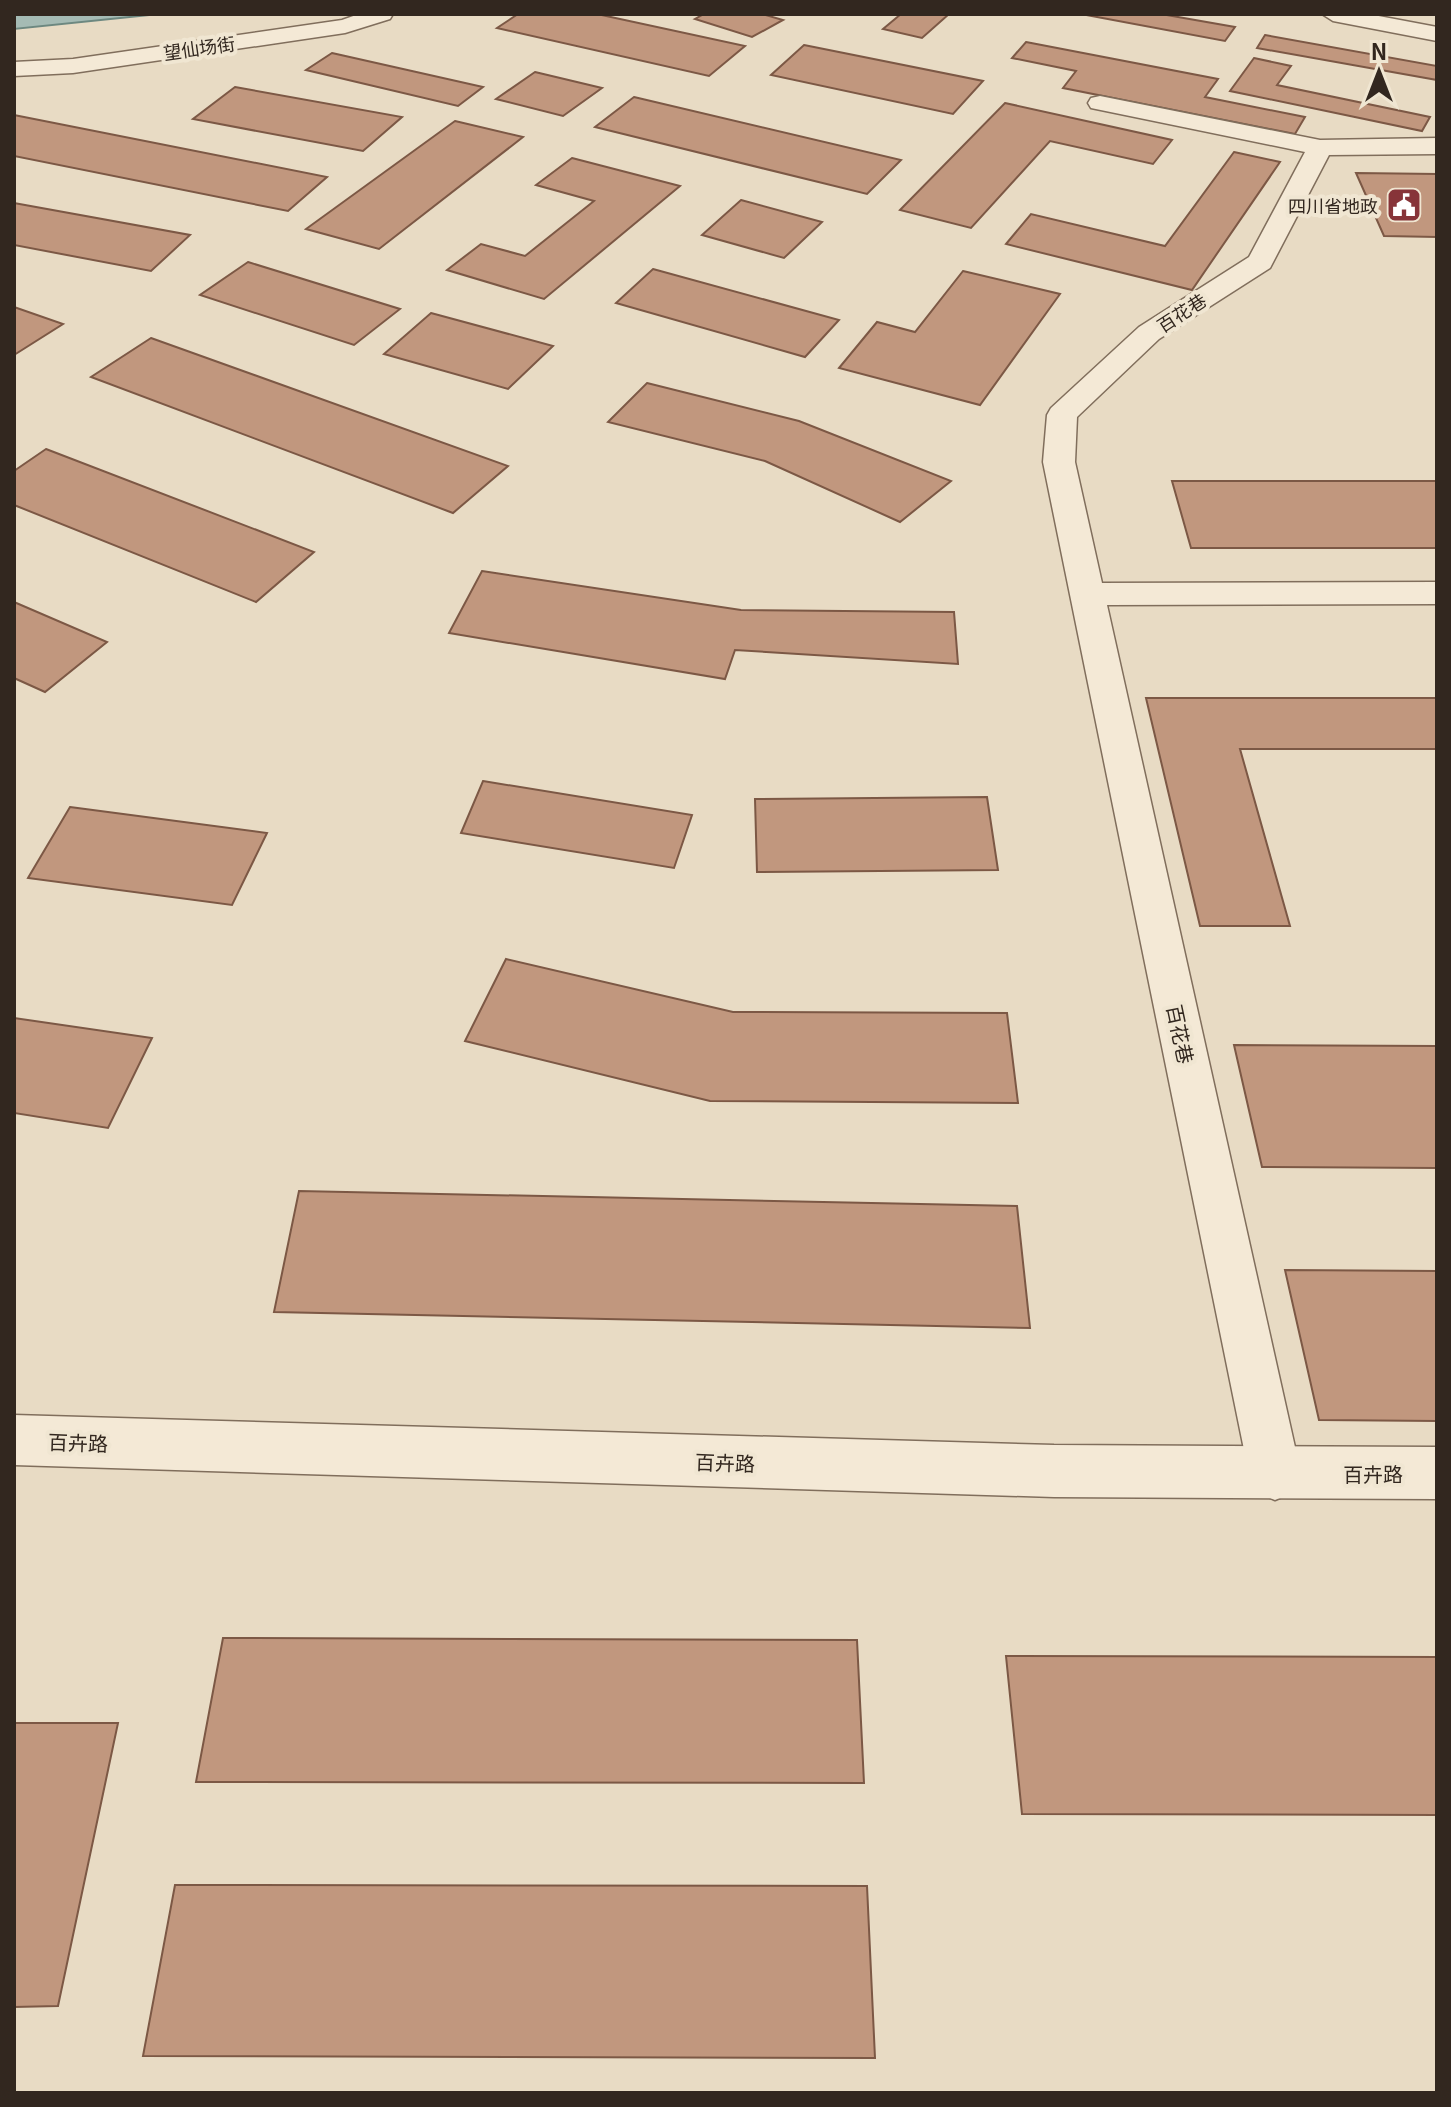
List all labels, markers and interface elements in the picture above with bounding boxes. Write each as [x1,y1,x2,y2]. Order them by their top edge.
street label: 望仙场街 [162,29,236,65]
north arrow [1339,32,1419,112]
text: N [1371,34,1387,66]
public building icon: 四川省地政 [1385,186,1423,224]
place label: 四川省地政 [1288,192,1378,218]
street label: 百花巷 [1151,286,1211,338]
street label: 百花巷 [1161,1002,1201,1066]
street label: 百卉路 [48,1426,108,1458]
street label: 百卉路 [695,1446,755,1478]
street label: 百卉路 [1343,1459,1403,1488]

